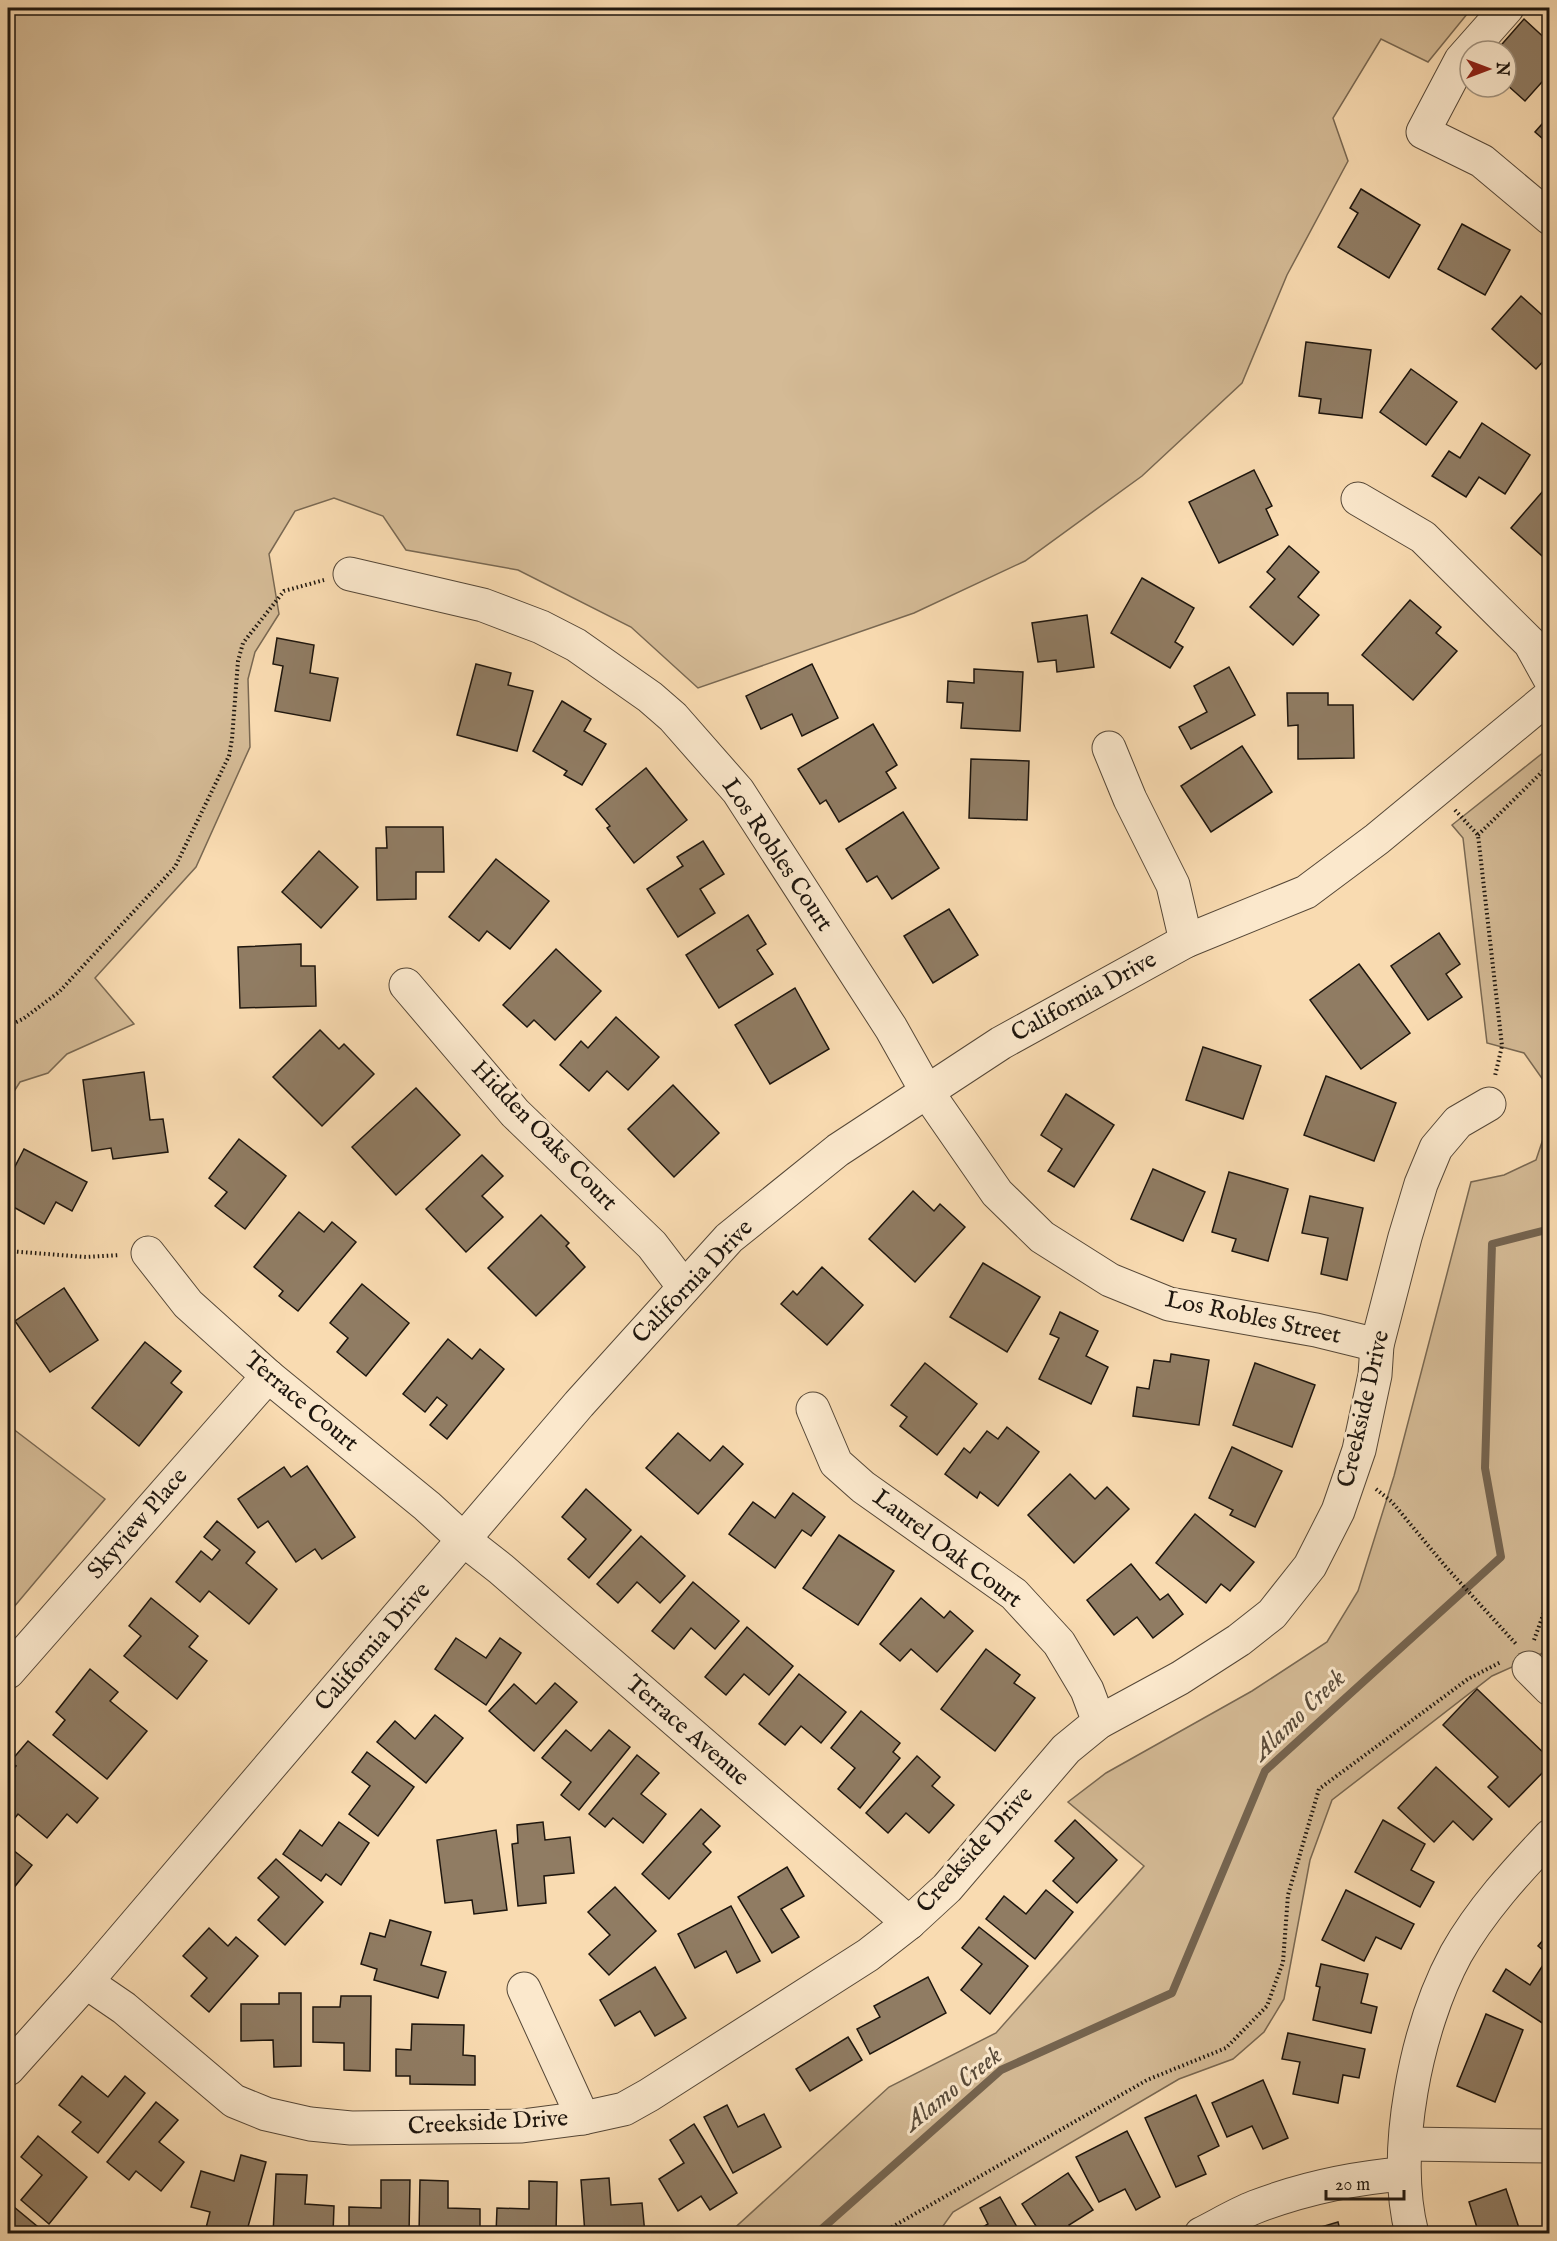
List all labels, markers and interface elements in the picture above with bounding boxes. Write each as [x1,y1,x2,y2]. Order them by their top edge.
north arrow [1458,39,1518,99]
text: N [1491,61,1511,76]
street label: Los Robles Court [714,772,840,938]
street label: California Drive [1006,944,1162,1050]
street label: Hidden Oaks Court [464,1054,624,1218]
street label: California Drive [626,1213,760,1351]
street label: Los Robles Street [1162,1284,1344,1352]
street label: Creekside Drive [1331,1327,1397,1491]
street label: Terrace Court [237,1345,365,1459]
street label: Skyview Place [81,1462,195,1586]
street label: Laurel Oak Court [866,1483,1028,1615]
street label: California Drive [308,1576,438,1718]
water label: Alamo Creek [1243,1662,1353,1770]
street label: Terrace Avenue [619,1669,755,1793]
street label: Creekside Drive [910,1780,1040,1920]
water label: Alamo Creek [895,2039,1009,2141]
street label: Creekside Drive [407,2103,569,2143]
scale bar [1326,2163,1404,2201]
text: 20 m [1335,2174,1370,2197]

